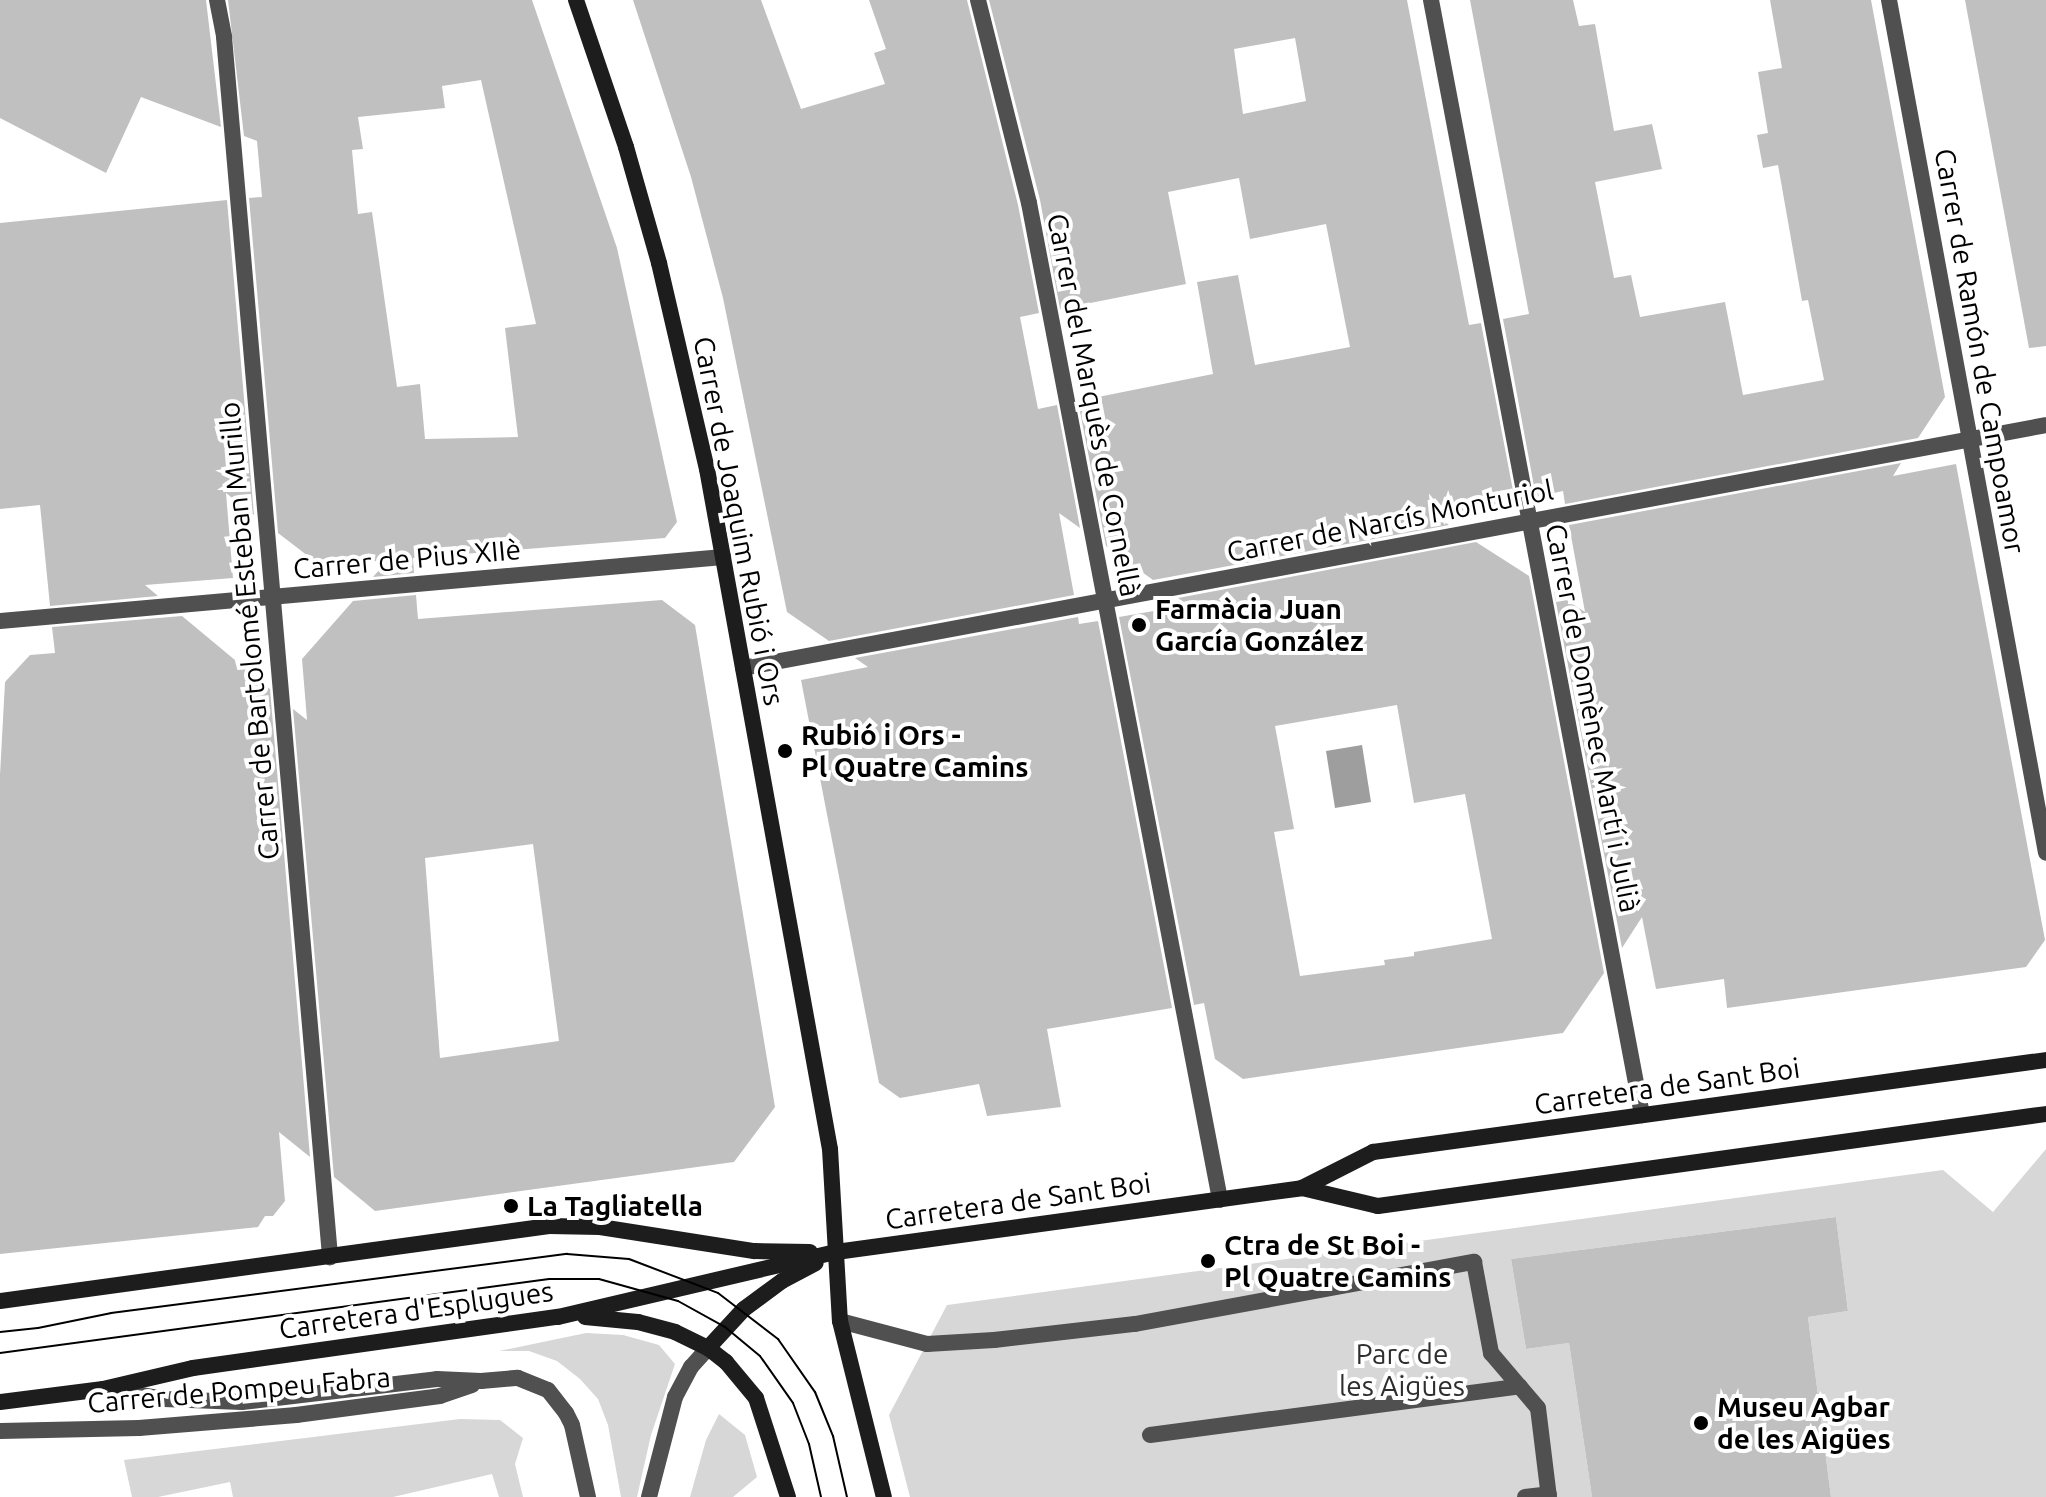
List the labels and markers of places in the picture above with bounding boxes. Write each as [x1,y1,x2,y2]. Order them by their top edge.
place label: Farmàcia Juan García González [1155,592,1364,658]
marker: Farmàcia Juan García González [1130,616,1148,634]
place label: Rubió i Ors - Pl Quatre Camins [801,718,1028,784]
marker: Rubió i Ors - Pl Quatre Camins [776,742,794,760]
place label: La Tagliatella [527,1189,703,1223]
marker: La Tagliatella [502,1197,520,1215]
place label: Ctra de St Boi - Pl Quatre Camins [1224,1228,1451,1294]
marker: Ctra de St Boi - Pl Quatre Camins [1199,1252,1217,1270]
place label: Museu Agbar de les Aigües [1717,1390,1891,1456]
marker: Museu Agbar de les Aigües [1692,1414,1710,1432]

